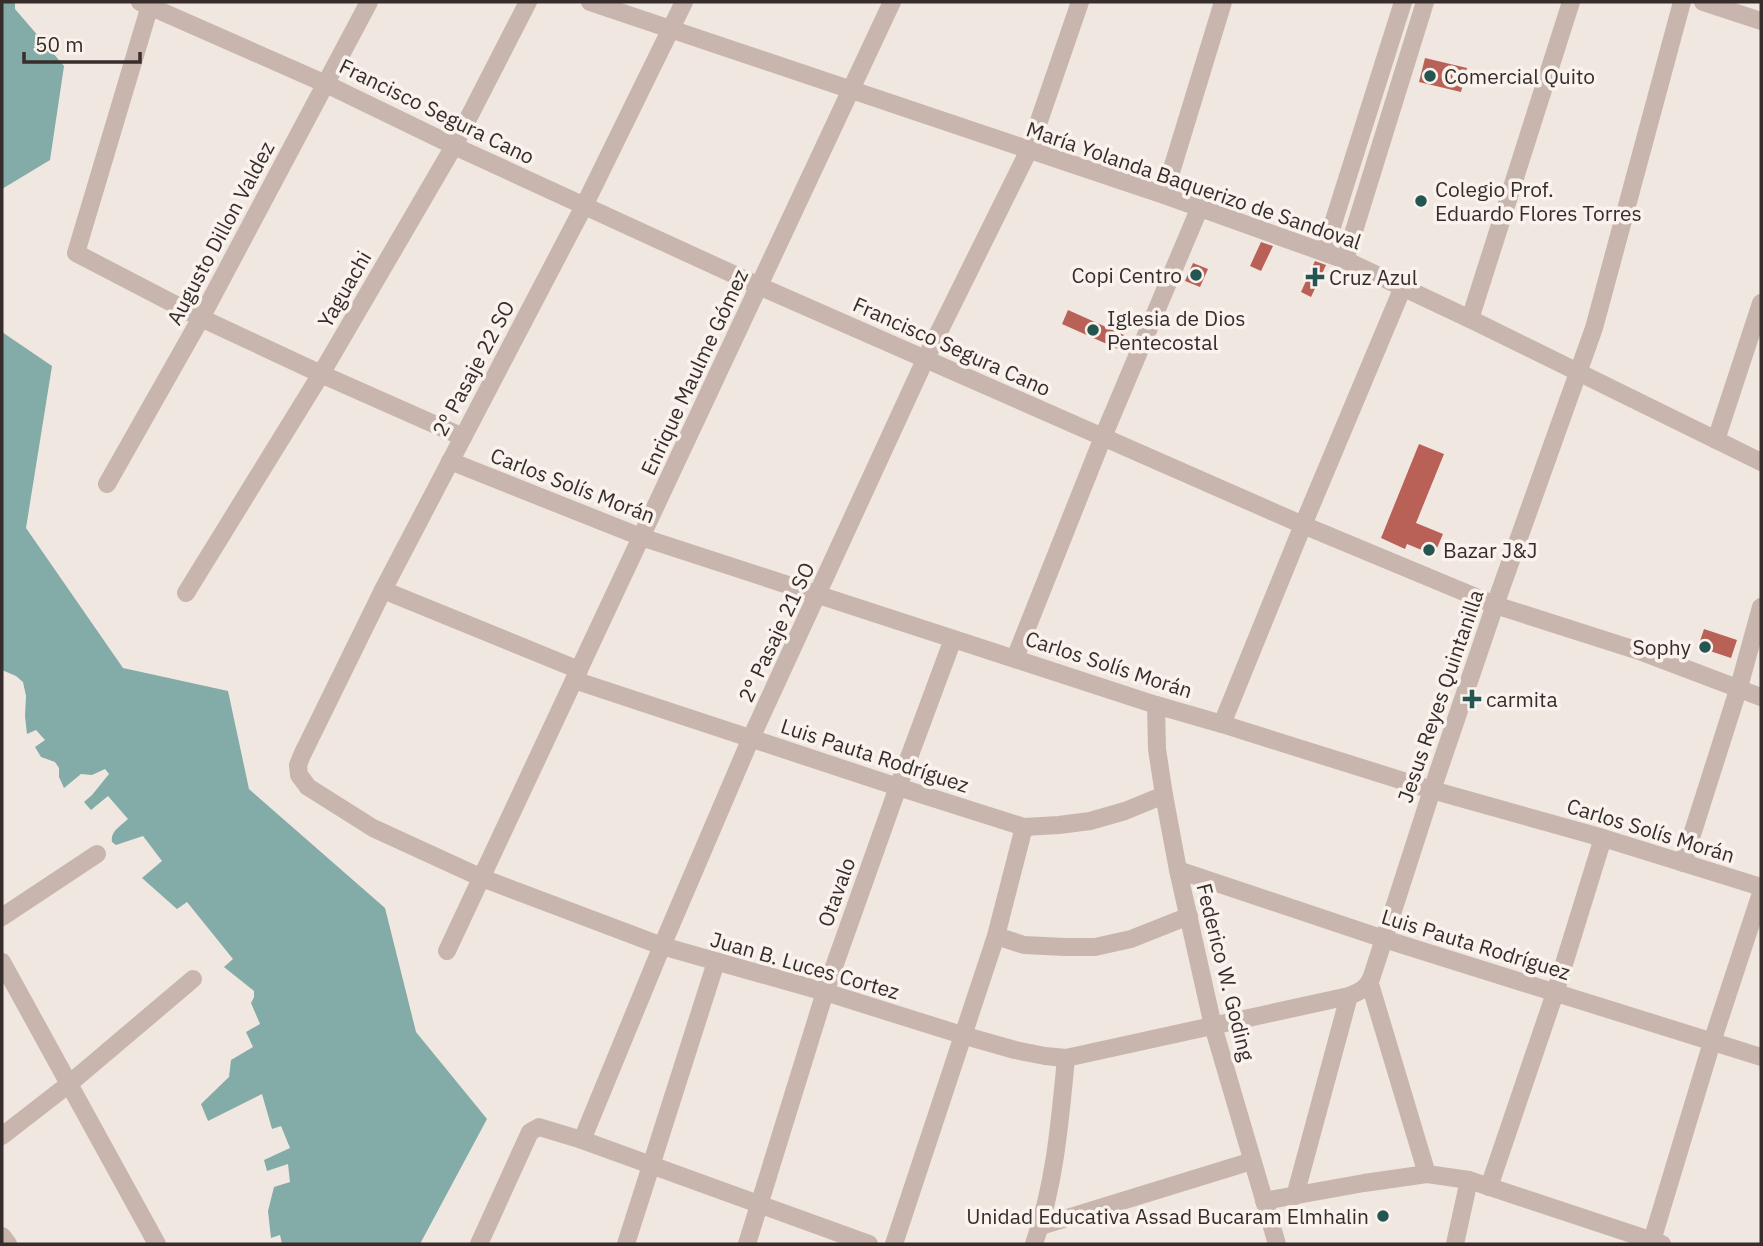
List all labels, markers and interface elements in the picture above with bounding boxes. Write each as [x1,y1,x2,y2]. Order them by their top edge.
scale bar [24,21,140,65]
text: 50 m [35,30,84,58]
street label: Francisco Segura Cano [335,52,539,170]
place label: Comercial Quito [1444,62,1595,90]
marker: Comercial Quito [1422,68,1438,84]
street label: María Yolanda Baquerizo de Sandoval [1023,114,1365,256]
street label: Augusto Dillon Valdez [160,136,280,330]
place label: Colegio Prof. Eduardo Flores Torres [1435,175,1642,227]
marker: Colegio Prof. Eduardo Flores Torres [1413,193,1429,209]
street label: Yaguachi [311,245,377,333]
place label: Copi Centro [1072,261,1182,289]
place label: Cruz Azul [1329,263,1418,291]
street label: Enrique Maulme Gómez [634,264,754,480]
marker: Copi Centro [1188,267,1204,283]
marker: Cruz Azul [1307,269,1323,285]
street label: Francisco Segura Cano [849,290,1055,402]
street label: 2º Pasaje 22 SO [425,295,521,441]
place label: Iglesia de Dios Pentecostal [1107,304,1245,356]
marker: Iglesia de Dios Pentecostal [1085,322,1101,338]
street label: Carlos Solís Morán [487,441,659,529]
place label: Bazar J&J [1443,536,1538,564]
marker: Bazar J&J [1421,542,1437,558]
street label: 2° Pasaje 21 SO [731,557,821,707]
street label: Jesus Reyes Quintanilla [1390,586,1490,806]
street label: Carlos Solís Morán [1022,624,1196,704]
place label: Sophy [1633,633,1692,661]
marker: Sophy [1697,639,1713,655]
place label: carmita [1486,685,1558,713]
marker: carmita [1464,691,1480,707]
street label: Luis Pauta Rodríguez [777,711,973,799]
street label: Carlos Solís Morán [1564,791,1738,869]
street label: Otavalo [811,853,861,931]
street label: Federico W. Goding [1190,880,1262,1064]
street label: Luis Pauta Rodríguez [1378,902,1574,986]
street label: Juan B. Luces Cortez [707,925,903,1005]
place label: Unidad Educativa Assad Bucaram Elmhalin [966,1202,1369,1230]
marker: Unidad Educativa Assad Bucaram Elmhalin [1375,1208,1391,1224]

